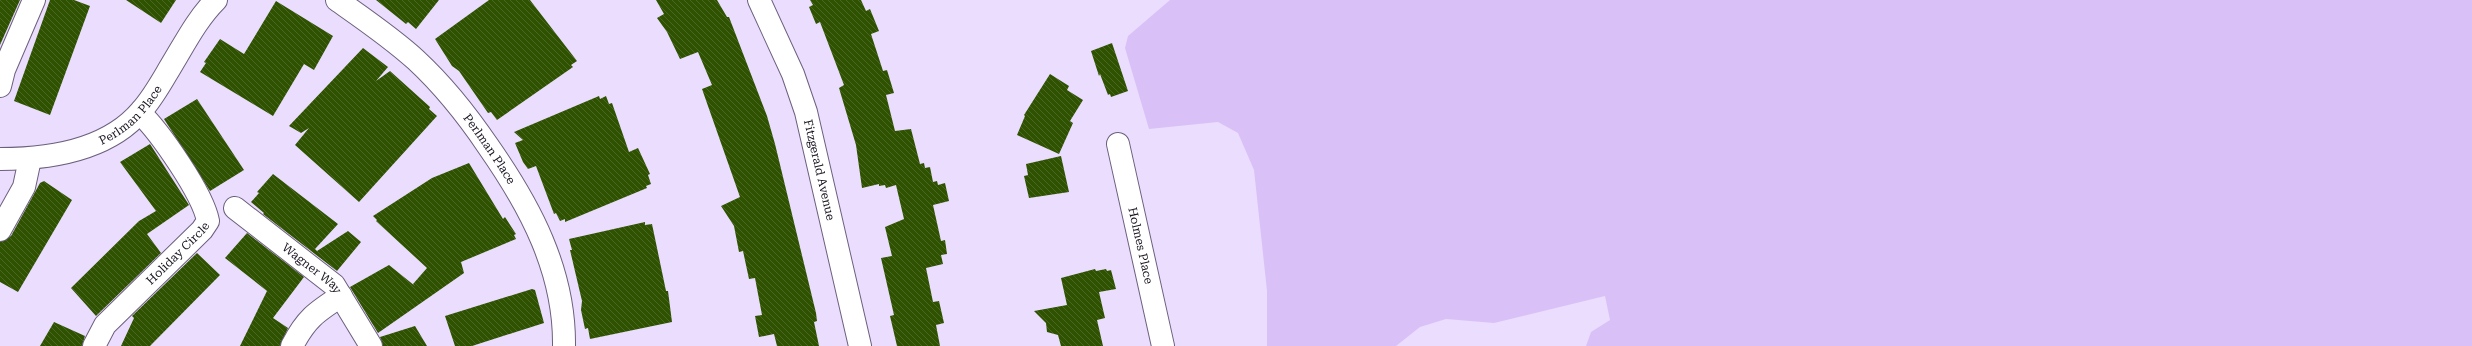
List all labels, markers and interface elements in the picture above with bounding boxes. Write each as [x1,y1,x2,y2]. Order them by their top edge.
street label: Perlman Place [97,82,165,148]
street label: Perlman Place [460,111,519,187]
street label: Fitzgerald Avenue [801,118,838,222]
street label: Holmes Place [1125,206,1156,286]
street label: Holiday Circle [143,219,213,288]
street label: Wagner Way [280,240,345,297]

